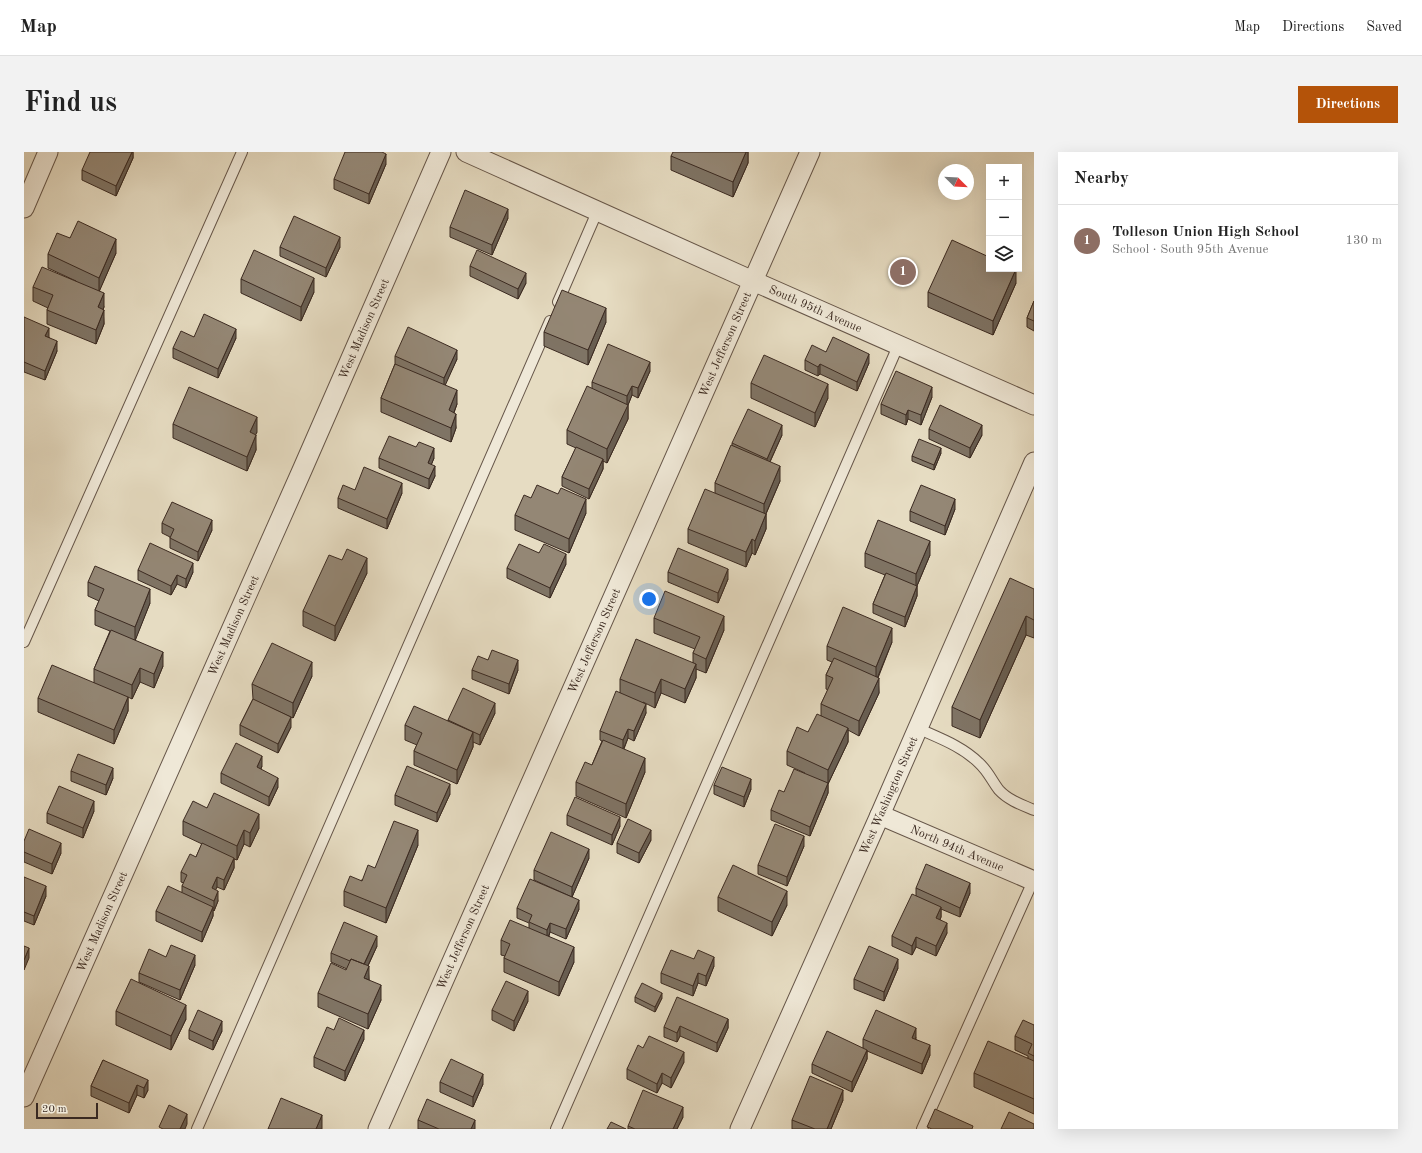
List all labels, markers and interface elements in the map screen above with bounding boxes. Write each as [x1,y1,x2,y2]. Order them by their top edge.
text: Map [20,18,57,37]
text: Map [1234,20,1260,34]
text: Directions [1282,20,1344,34]
text: Saved [1366,20,1402,34]
button: Directions [1298,86,1398,123]
text: Find us [24,90,117,118]
north arrow [938,164,974,200]
map controls [986,164,1022,272]
button: + [986,164,1022,200]
text: Nearby [1074,170,1129,187]
button: − [986,200,1022,236]
text: Tolleson Union High School [1112,225,1299,240]
text: 1 [1083,234,1091,247]
text: 130 m [1345,234,1382,247]
button: layers [986,236,1022,272]
text: School · South 95th Avenue [1112,243,1268,256]
pin: 1 [890,257,916,287]
street label: West Madison Street [338,277,392,381]
street label: South 95th Avenue [767,284,864,335]
street label: West Jefferson Street [697,290,754,399]
street label: West Madison Street [207,574,262,678]
street label: West Jefferson Street [566,587,623,695]
your location [639,589,659,609]
street label: West Washington Street [858,735,920,857]
street label: North 94th Avenue [908,824,1006,874]
street label: West Madison Street [75,870,130,974]
street label: West Jefferson Street [435,883,492,992]
scale bar [36,1101,98,1120]
text: 20 m [42,1104,67,1115]

